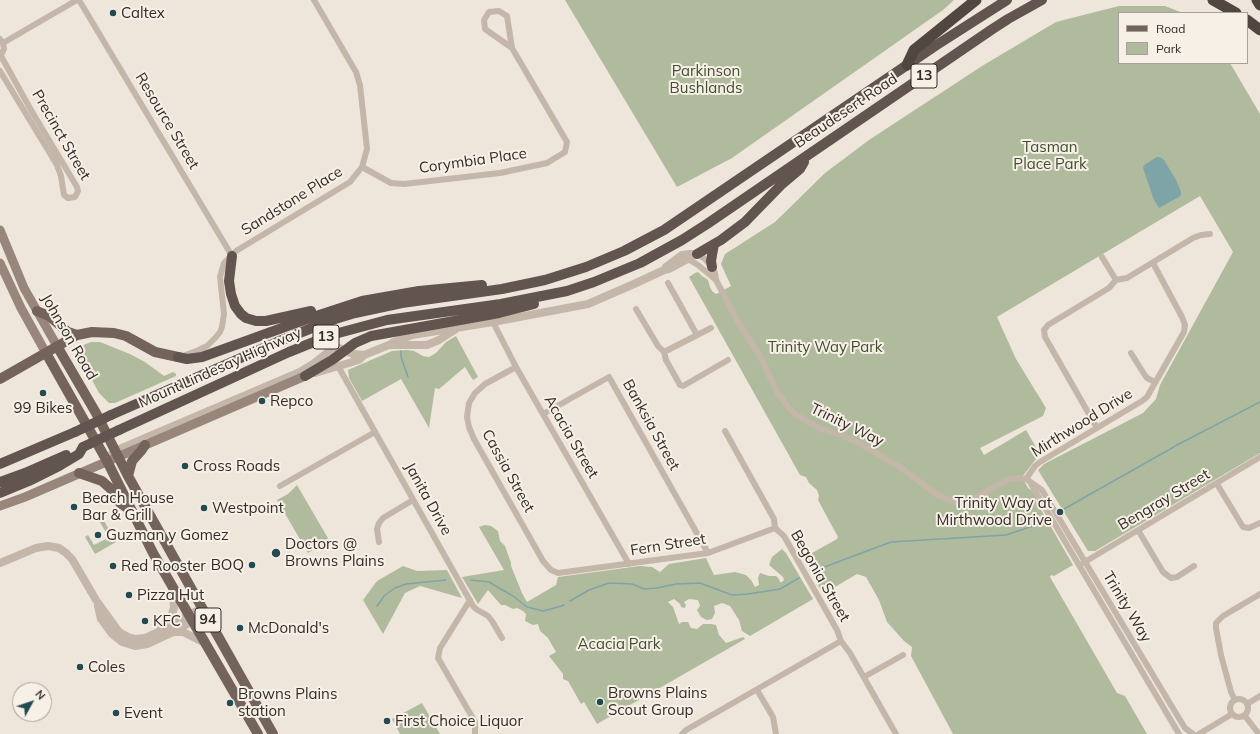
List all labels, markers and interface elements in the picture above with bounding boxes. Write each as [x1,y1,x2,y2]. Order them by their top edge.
place label: Caltex [121,4,165,22]
marker: Caltex [108,8,118,18]
legend [1118,12,1248,64]
text: Road [1156,21,1185,36]
text: Park [1156,41,1181,56]
park label: Parkinson Bushlands [670,62,742,97]
road number: 13 [911,64,937,88]
street label: Resource Street [131,70,203,172]
street label: Beaudesert Road [791,70,901,152]
street label: Precinct Street [28,87,94,183]
park label: Tasman Place Park [1013,138,1087,173]
street label: Corymbia Place [418,145,528,177]
street label: Sandstone Place [238,163,346,239]
street label: Johnson Road [37,291,101,383]
street label: Mount Lindesay Highway [136,324,304,412]
road number: 13 [313,325,339,349]
park label: Trinity Way Park [768,338,882,356]
street label: Banksia Street [619,376,683,474]
street label: Mirthwood Drive [1028,385,1136,461]
marker: 99 Bikes [38,388,48,398]
place label: Repco [270,392,313,410]
street label: Acacia Street [540,392,602,482]
marker: Repco [257,396,267,406]
place label: 99 Bikes [14,399,72,417]
street label: Trinity Way [807,400,887,450]
street label: Cassia Street [478,426,538,516]
place label: Cross Roads [193,457,280,475]
street label: Janita Drive [401,459,455,539]
marker: Cross Roads [180,461,190,471]
street label: Bengray Street [1115,466,1213,534]
place label: Beach House Bar & Grill [82,489,174,524]
place label: Trinity Way at Mirthwood Drive [937,494,1052,529]
place label: Westpoint [212,499,284,517]
marker: Beach House Bar & Grill [69,502,79,512]
marker: Westpoint [199,503,209,513]
marker: Trinity Way at Mirthwood Drive [1055,507,1065,517]
place label: Guzman y Gomez [106,526,229,544]
street label: Begonia Street [787,527,853,625]
marker: Guzman y Gomez [93,530,103,540]
street label: Fern Street [629,530,707,560]
place label: Doctors @ Browns Plains [285,535,384,570]
marker: Doctors @ Browns Plains [270,547,282,559]
place label: BOQ [211,556,244,574]
place label: Red Rooster [121,557,206,575]
marker: BOQ [247,560,257,570]
marker: Red Rooster [108,561,118,571]
street label: Trinity Way [1099,568,1155,646]
place label: Pizza Hut [137,586,204,604]
marker: Pizza Hut [124,590,134,600]
road number: 94 [195,608,221,632]
place label: KFC [153,612,181,630]
marker: KFC [140,616,150,626]
place label: McDonald's [248,619,329,637]
marker: McDonald's [235,623,245,633]
park label: Acacia Park [578,635,660,653]
place label: Coles [88,658,125,676]
marker: Coles [75,662,85,672]
north arrow [12,682,52,722]
place label: Browns Plains Scout Group [608,684,707,719]
place label: Browns Plains station [238,685,337,720]
text: N [32,687,48,703]
marker: Browns Plains Scout Group [595,697,605,707]
marker: Browns Plains station [225,698,235,708]
place label: Event [124,704,163,722]
marker: Event [111,708,121,718]
place label: First Choice Liquor [395,712,523,730]
marker: First Choice Liquor [382,716,392,726]

